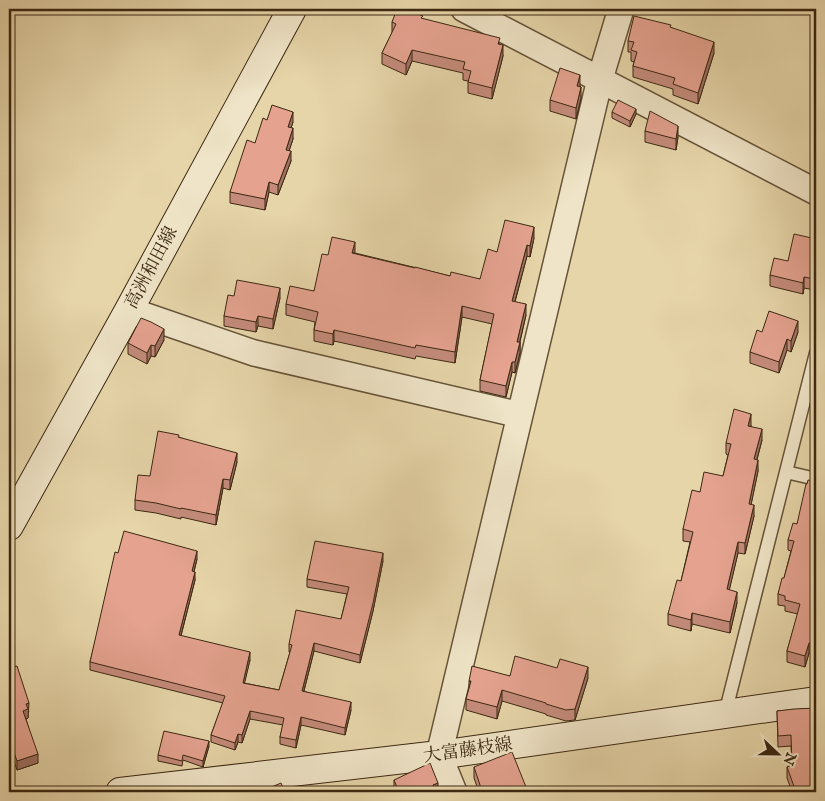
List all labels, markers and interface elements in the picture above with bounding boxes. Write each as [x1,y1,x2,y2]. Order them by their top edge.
street label: 高洲和田線 [121,223,183,313]
north arrow [752,728,802,778]
street label: 大富藤枝線 [422,733,514,769]
text: N [779,749,800,767]

